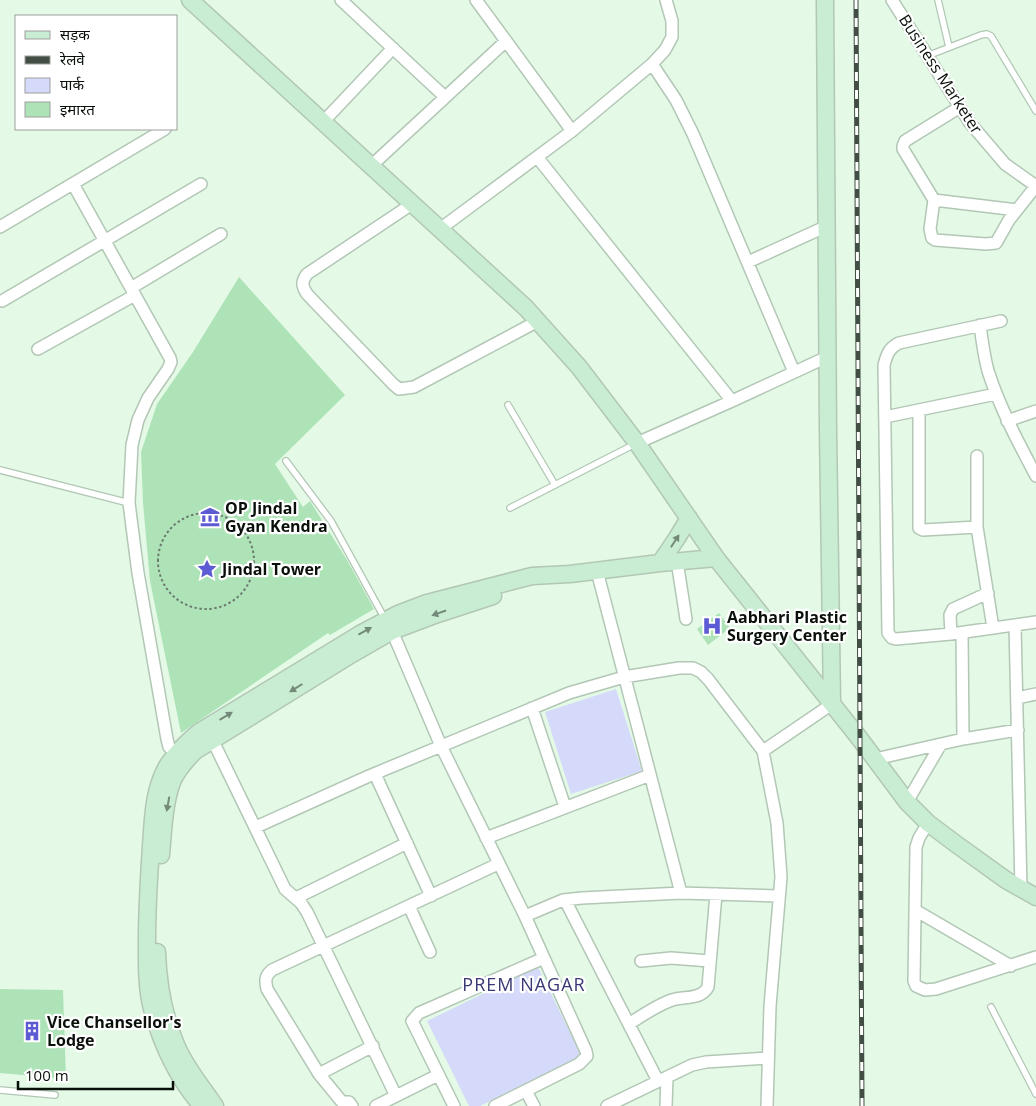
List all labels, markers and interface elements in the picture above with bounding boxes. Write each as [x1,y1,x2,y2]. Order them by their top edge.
street label: Business Marketer [894,10,988,138]
legend [15,15,178,130]
text: सड़क [60,24,90,44]
text: रेलवे [59,49,85,69]
text: पार्क [60,74,84,94]
text: इमारत [60,99,95,119]
place label: OP Jindal Gyan Kendra [225,497,328,537]
museum icon: OP Jindal Gyan Kendra [199,506,221,528]
one-way arrow [670,534,680,547]
place icon: Jindal Tower [196,558,218,580]
place label: Jindal Tower [220,558,321,580]
place label: Aabhari Plastic Surgery Center [727,606,847,646]
one-way arrow [432,610,447,618]
hospital icon: Aabhari Plastic Surgery Center [701,615,723,637]
one-way arrow [358,627,371,636]
one-way arrow [289,684,302,693]
one-way arrow [219,711,232,720]
one-way arrow [163,797,171,813]
district label: PREM NAGAR [462,972,586,996]
place label: Vice Chansellor's Lodge [47,1011,182,1051]
building icon: Vice Chansellor's Lodge [21,1020,43,1042]
scale bar [18,1058,172,1090]
text: 100 m [25,1065,69,1085]

